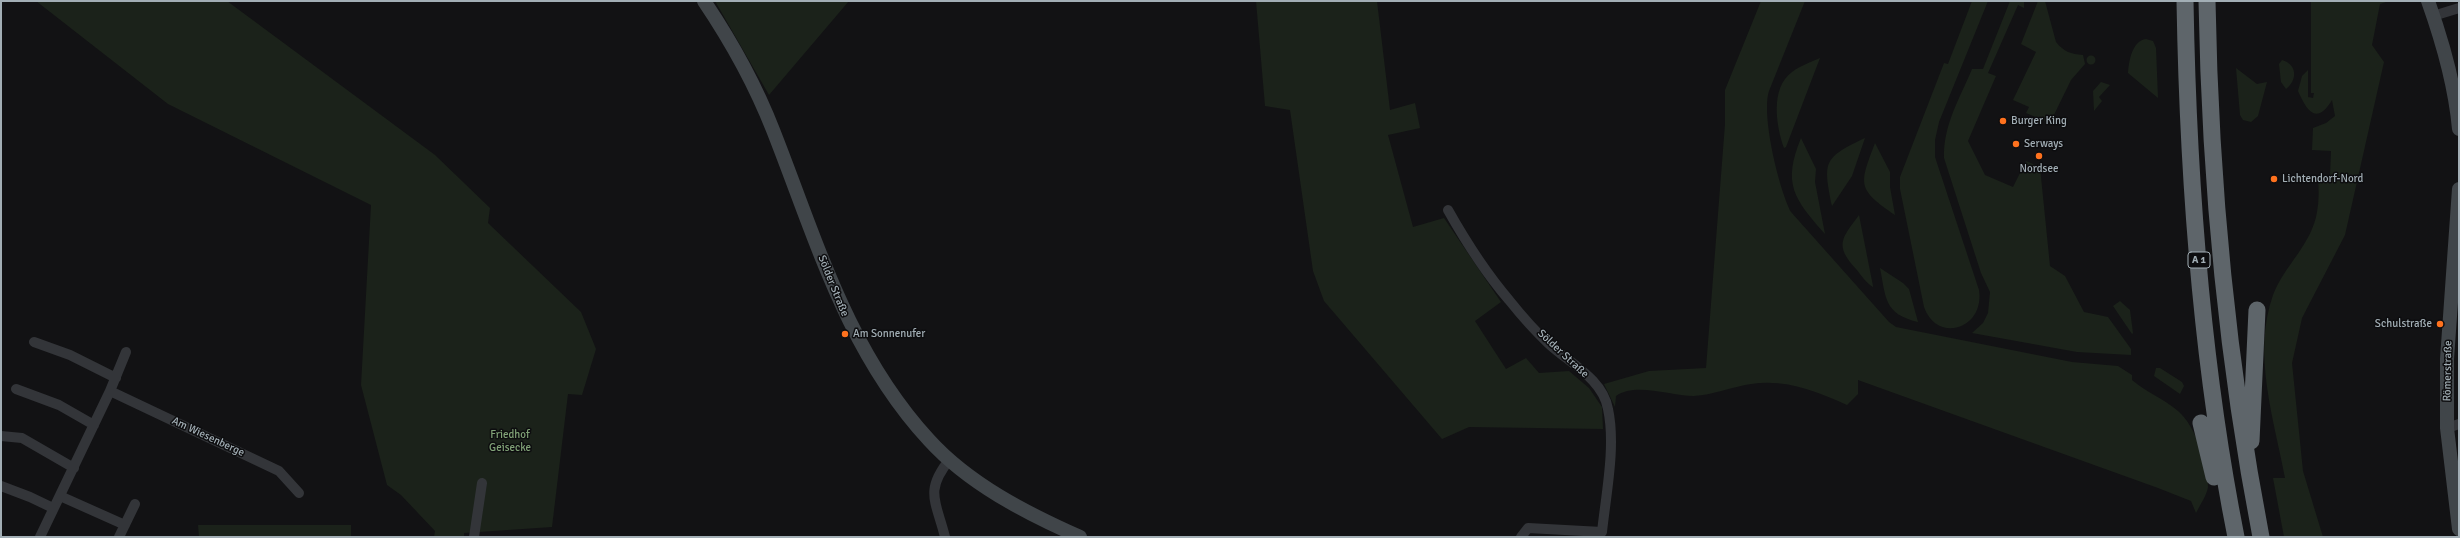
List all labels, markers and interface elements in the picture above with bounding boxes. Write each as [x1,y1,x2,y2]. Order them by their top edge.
place label: Burger King [2011,114,2067,128]
marker: Burger King [1998,116,2008,126]
place label: Serways [2024,137,2063,151]
marker: Serways [2011,139,2021,149]
marker: Nordsee [2034,151,2044,161]
place label: Nordsee [2020,162,2058,176]
place label: Lichtendorf-Nord [2282,172,2363,186]
marker: Lichtendorf-Nord [2269,174,2279,184]
road number: A 1 [2188,252,2210,268]
street label: Sölder Straße [815,254,851,318]
place label: Schulstraße [2375,317,2432,331]
marker: Schulstraße [2435,319,2445,329]
place label: Am Sonnenufer [853,327,925,341]
street label: Sölder Straße [1535,327,1591,381]
marker: Am Sonnenufer [840,329,850,339]
street label: Römerstraße [2441,340,2455,402]
street label: Am Wiesenberge [170,414,246,460]
park label: Friedhof Geisecke [489,428,531,454]

